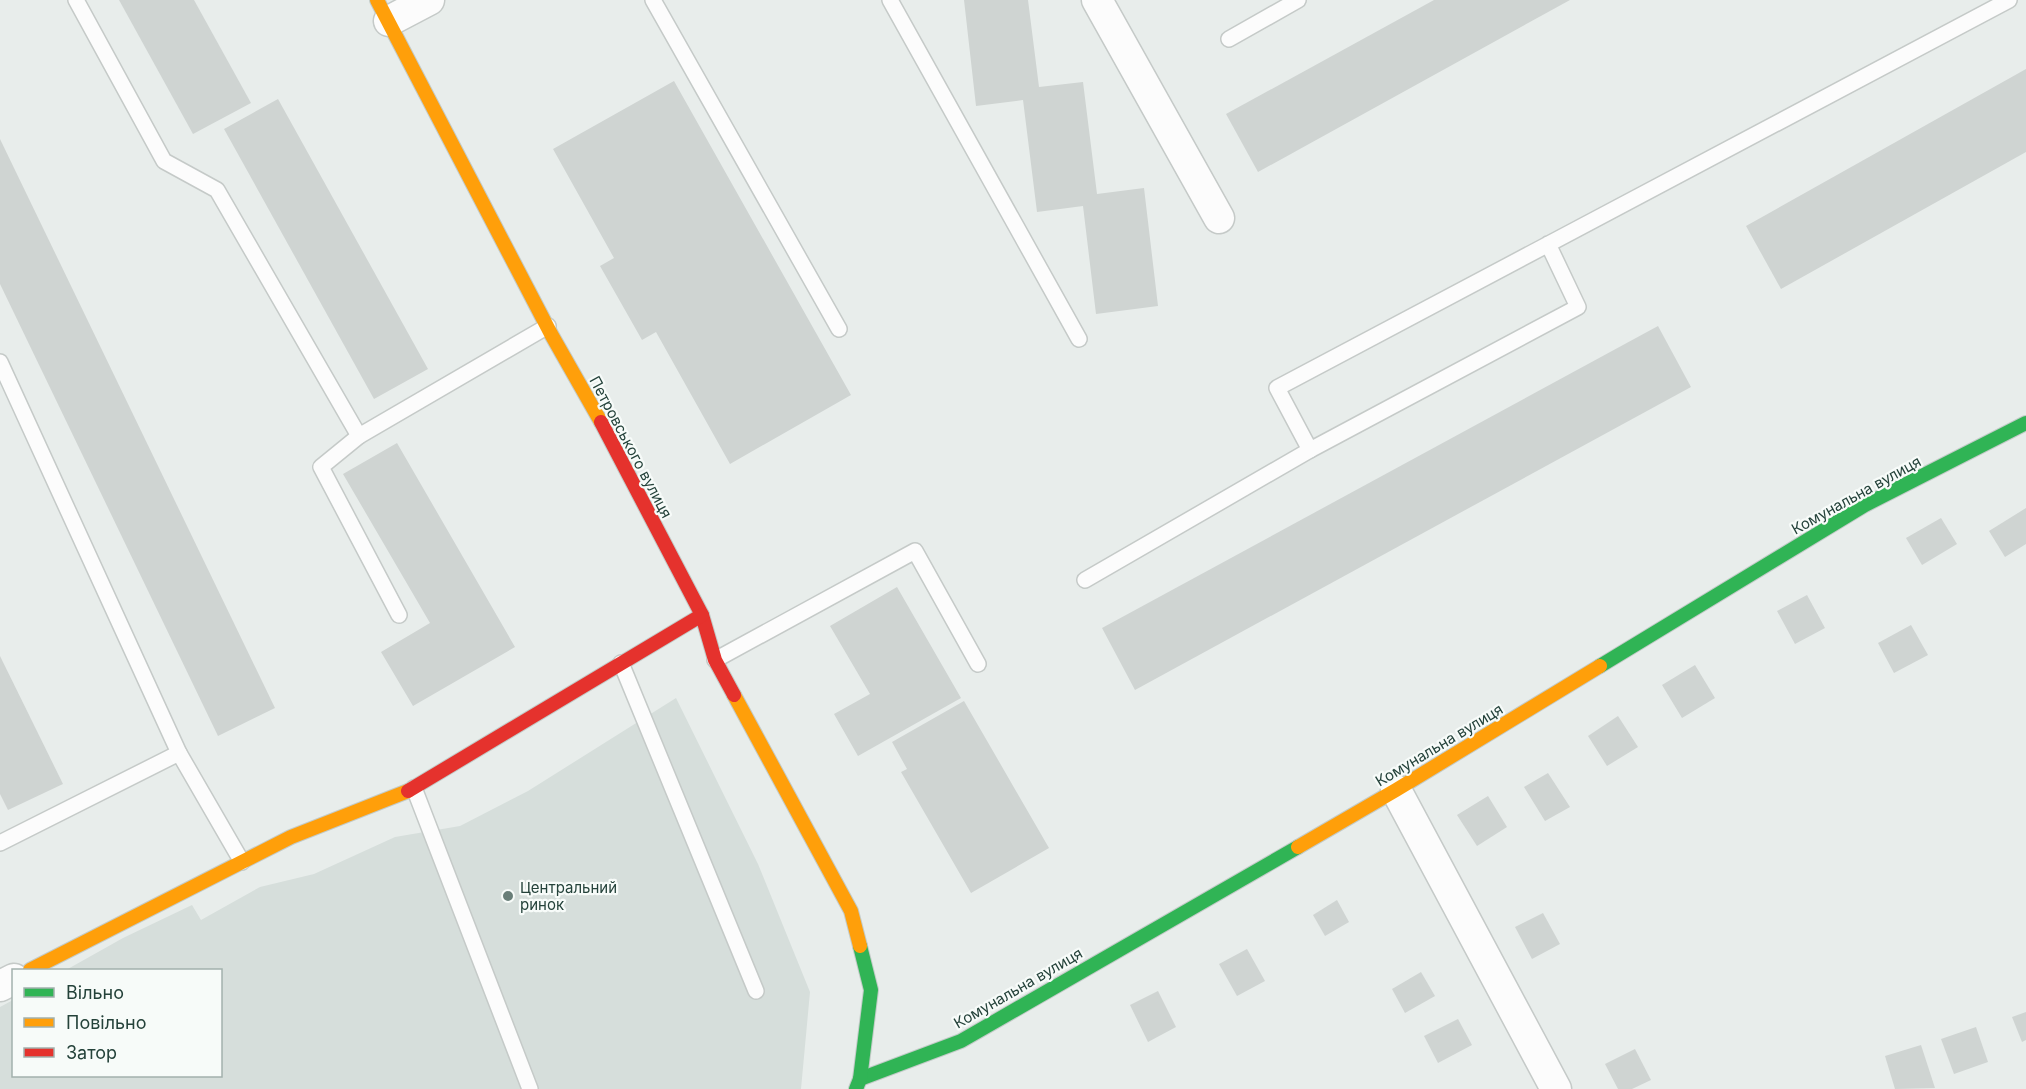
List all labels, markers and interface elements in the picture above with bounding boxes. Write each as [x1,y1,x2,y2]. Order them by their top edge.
street label: Петровського вулиця [586,373,676,521]
street label: Комунальна вулиця [1788,451,1924,539]
street label: Комунальна вулиця [1372,699,1506,791]
place label: Центральний ринок [520,878,617,914]
marker: Центральний ринок [501,889,515,903]
street label: Комунальна вулиця [950,943,1086,1033]
legend [12,969,222,1077]
text: Вільно [66,982,124,1003]
text: Повільно [66,1012,147,1033]
text: Затор [66,1042,117,1063]

